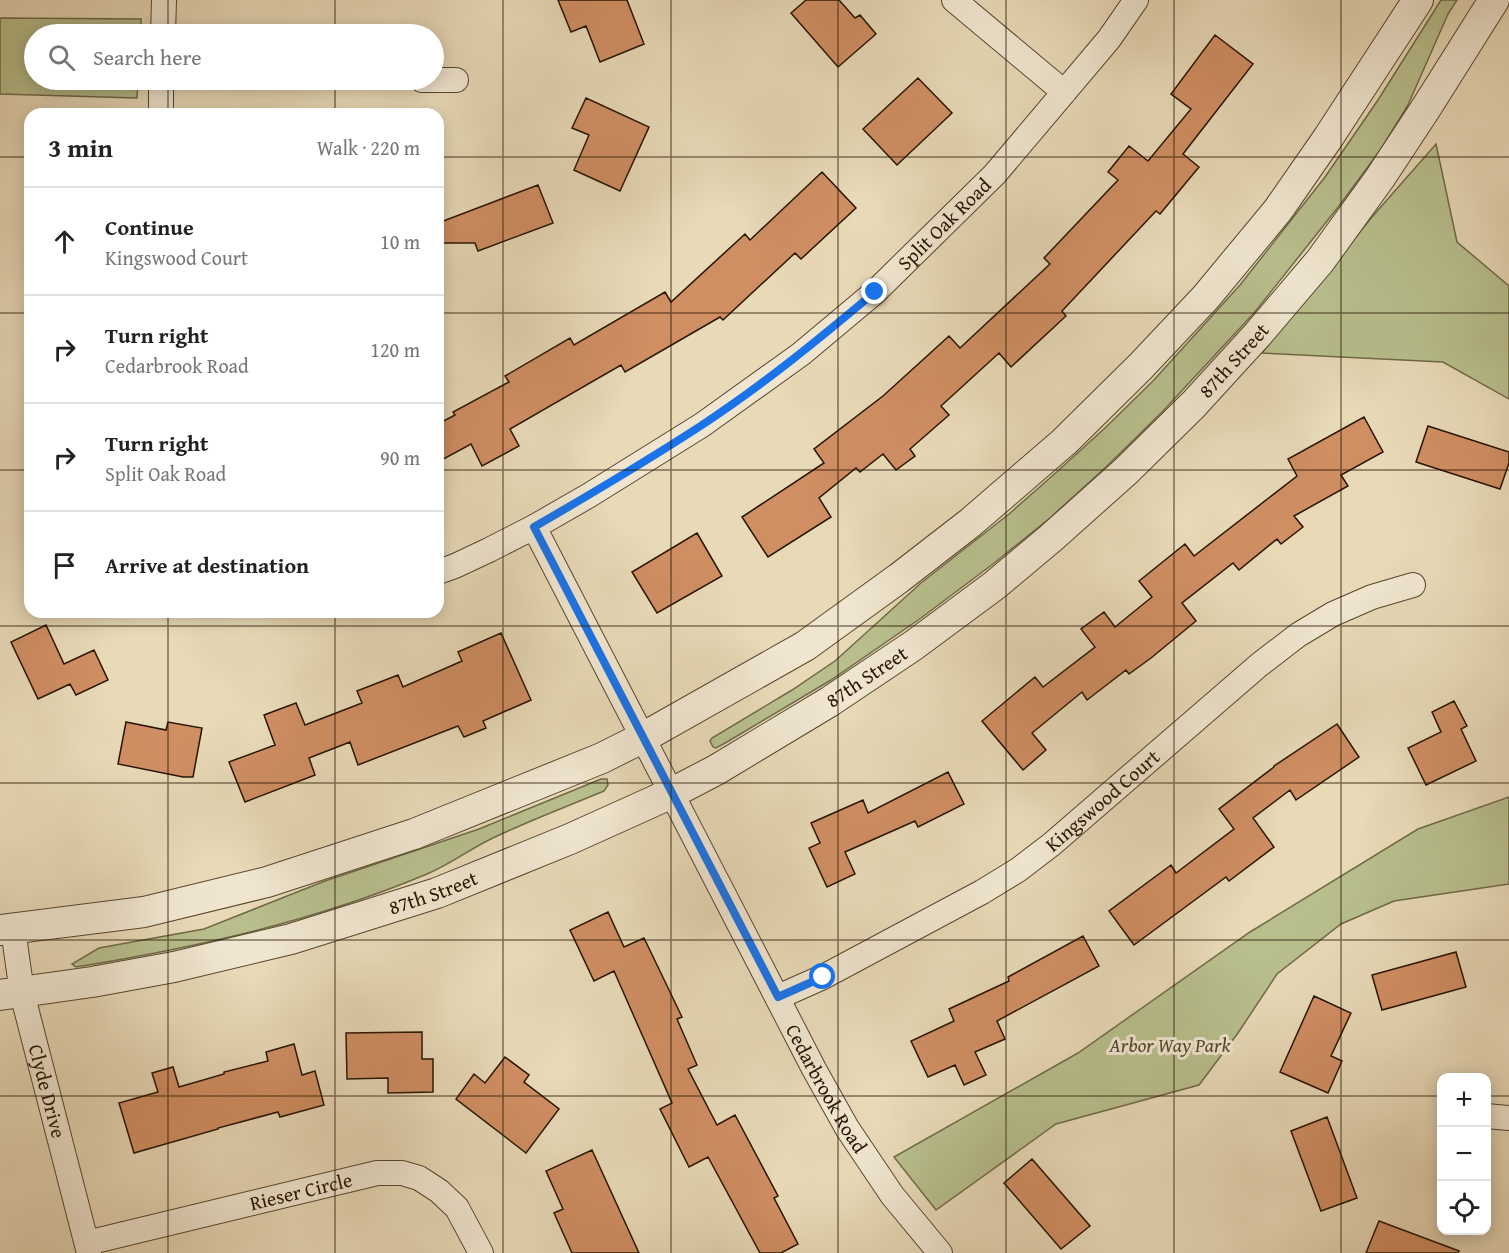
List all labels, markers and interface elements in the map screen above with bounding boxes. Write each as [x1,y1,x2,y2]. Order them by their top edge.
search box [24,24,444,90]
icon: search [45,41,78,74]
text: Search here [93,41,202,73]
text: 3 min [48,128,113,167]
text: Walk · 220 m [317,133,420,162]
street label: Split Oak Road [890,171,997,277]
text: Continue [105,211,194,243]
icon: ahead [48,225,81,258]
text: 10 m [380,227,420,256]
text: Kingswood Court [105,243,248,272]
route end [861,278,887,304]
street label: 87th Street [1192,316,1276,404]
text: Turn right [105,319,208,351]
icon: right [48,333,81,366]
text: 120 m [370,335,420,364]
text: Cedarbrook Road [105,351,249,380]
text: Turn right [105,427,208,459]
icon: right [48,441,81,474]
text: 90 m [380,443,420,472]
text: Split Oak Road [105,459,226,488]
icon: arrive [48,549,81,582]
text: Arrive at destination [105,549,309,581]
street label: 87th Street [820,638,913,714]
street label: Kingswood Court [1038,742,1166,858]
street label: 87th Street [385,863,482,921]
route start [809,963,835,989]
street label: Cedarbrook Road [779,1019,875,1159]
park label: Arbor Way Park [1108,1030,1232,1059]
street label: Clyde Drive [22,1041,74,1141]
map controls [1437,1073,1491,1235]
button: + [1437,1073,1491,1127]
button: − [1437,1127,1491,1181]
street label: Rieser Circle [247,1165,355,1217]
button: locate [1437,1181,1491,1235]

